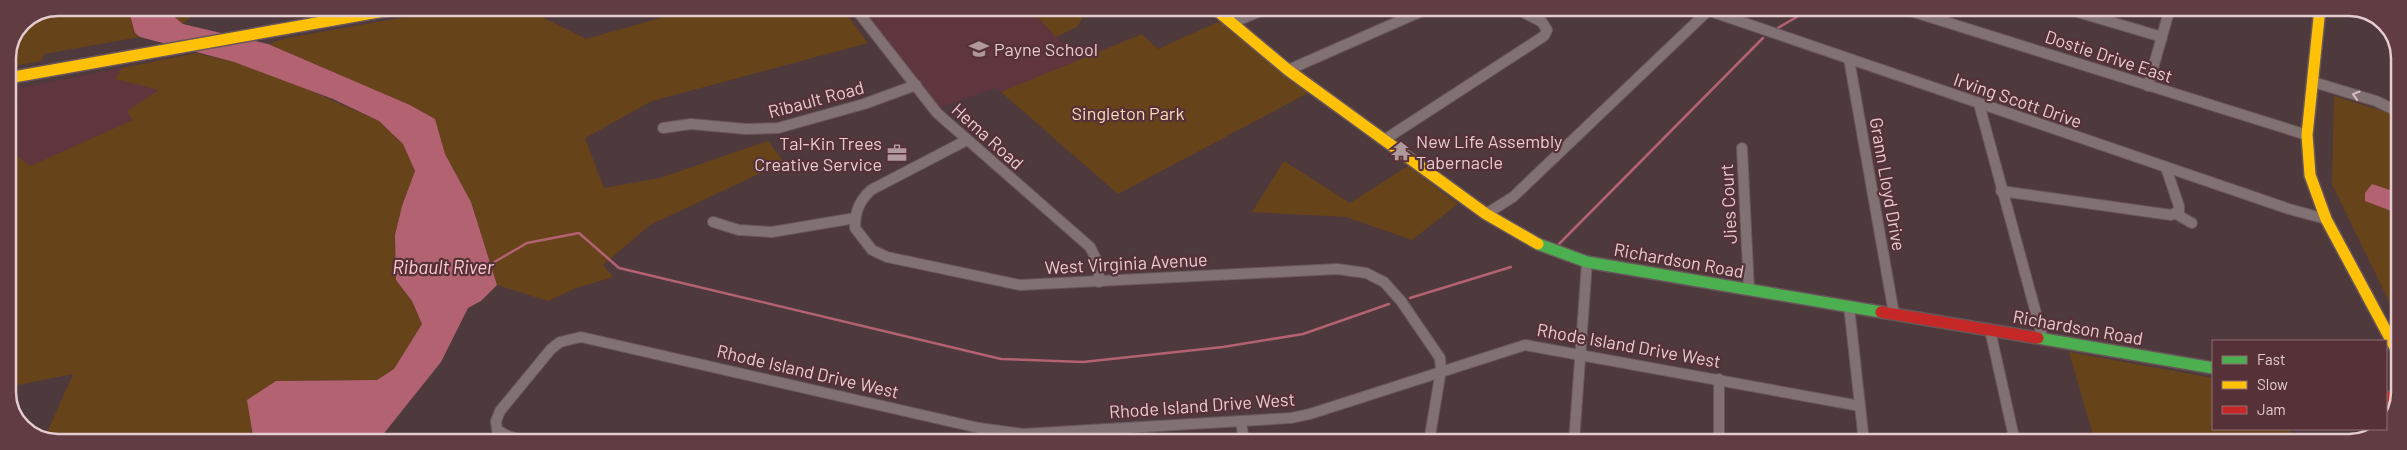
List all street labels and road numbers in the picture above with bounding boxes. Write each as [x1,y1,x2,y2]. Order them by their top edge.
street label: Dostie Drive East [2042,25,2176,87]
street label: Irving Scott Drive [1951,68,2085,132]
street label: Ribault Road [766,76,866,122]
street label: Hema Road [948,98,1028,174]
street label: Grann Lloyd Drive [1865,116,1911,252]
street label: Jies Court [1715,163,1741,245]
street label: Richardson Road [1612,238,1746,282]
street label: West Virginia Avenue [1044,248,1208,278]
street label: Richardson Road [2011,305,2145,349]
street label: Rhode Island Drive West [1535,318,1723,372]
street label: Rhode Island Drive West [715,339,901,403]
street label: Rhode Island Drive West [1108,388,1296,422]

